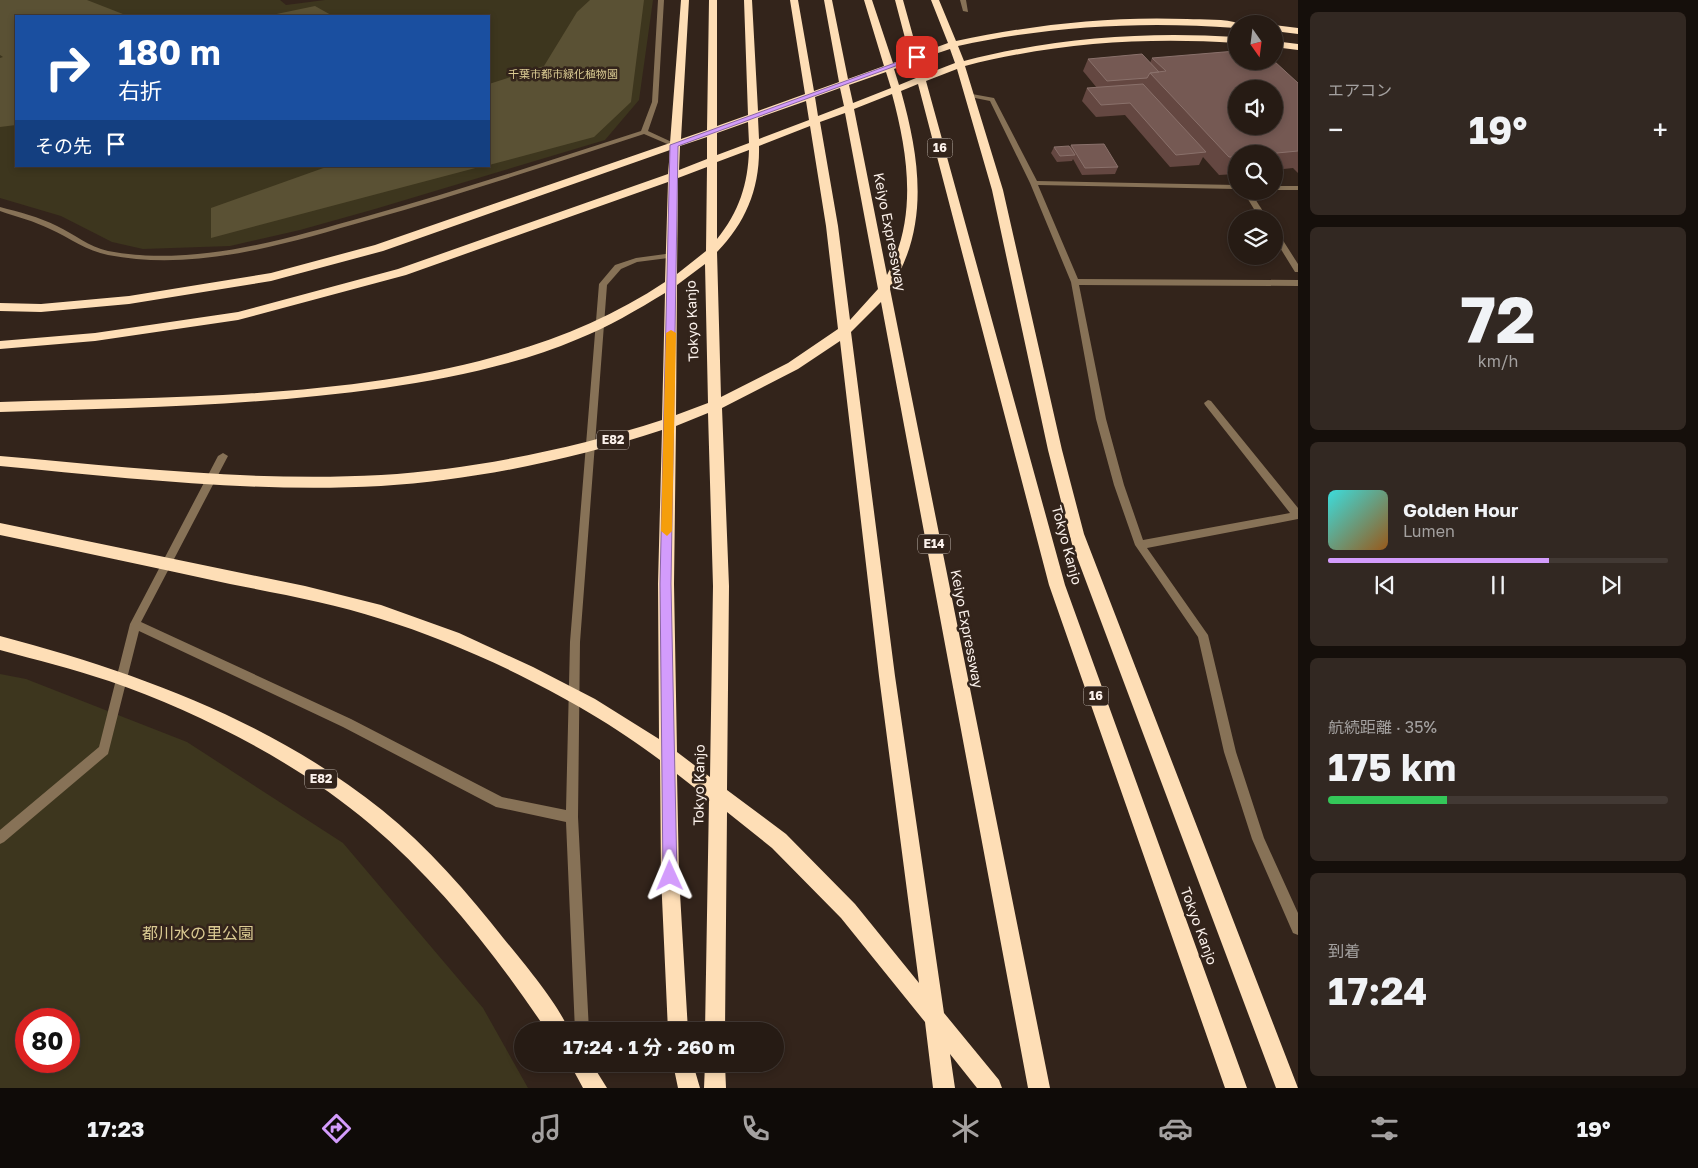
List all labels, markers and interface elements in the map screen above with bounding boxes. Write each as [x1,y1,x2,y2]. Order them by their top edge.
north arrow [1228,15,1282,70]
map controls [1228,15,1283,265]
text: 180 m [118,31,221,73]
icon: right [35,35,100,100]
pin [896,36,938,78]
icon: arrive [903,43,931,71]
park label: 千葉市都市緑化植物園 [508,67,618,80]
text: 右折 [118,77,162,104]
button: sound [1228,80,1283,135]
text: エアコン [1328,80,1392,100]
text: 19° [1469,107,1527,152]
text: − [1328,113,1343,146]
text: + [1653,113,1668,146]
icon: arrive [102,130,130,158]
text: その先 [35,134,92,157]
road number: 16 [928,138,952,158]
button: search [1228,145,1283,200]
street label: Keiyo Expressway [871,171,910,293]
button: layers [1228,210,1283,265]
text: 72 [1460,279,1536,357]
street label: Tokyo Kanjo [682,280,701,362]
text: km/h [1478,351,1518,371]
road number: E82 [597,430,629,450]
text: Golden Hour [1403,498,1518,521]
street label: Tokyo Kanjo [1049,503,1086,586]
text: Lumen [1403,521,1455,541]
road number: E14 [918,534,950,554]
street label: Keiyo Expressway [948,568,987,690]
icon: previous [1371,571,1399,599]
icon: pause [1484,571,1512,599]
icon: next [1597,571,1625,599]
road number: 16 [1084,686,1108,706]
text: 航続距離 · 35% [1328,717,1437,737]
street label: Tokyo Kanjo [689,744,708,826]
text: 175 km [1328,744,1456,789]
road number: E82 [305,770,337,789]
position arrow [643,849,695,901]
street label: Tokyo Kanjo [1178,885,1221,967]
park label: 都川水の里公園 [142,923,254,943]
text: 到着 [1328,941,1360,961]
text: 17:24 [1328,968,1427,1013]
speed limit sign: 80 [15,1008,80,1073]
text: 17:24 · 1 分 · 260 m [563,1035,735,1058]
icon: directions [319,1111,354,1146]
icon: music [529,1111,564,1146]
icon: phone [738,1111,773,1146]
icon: climate [948,1111,983,1146]
icon: car [1158,1111,1193,1146]
icon: filters [1367,1111,1402,1146]
text: 17:23 [87,1115,145,1142]
text: 19° [1577,1115,1611,1142]

